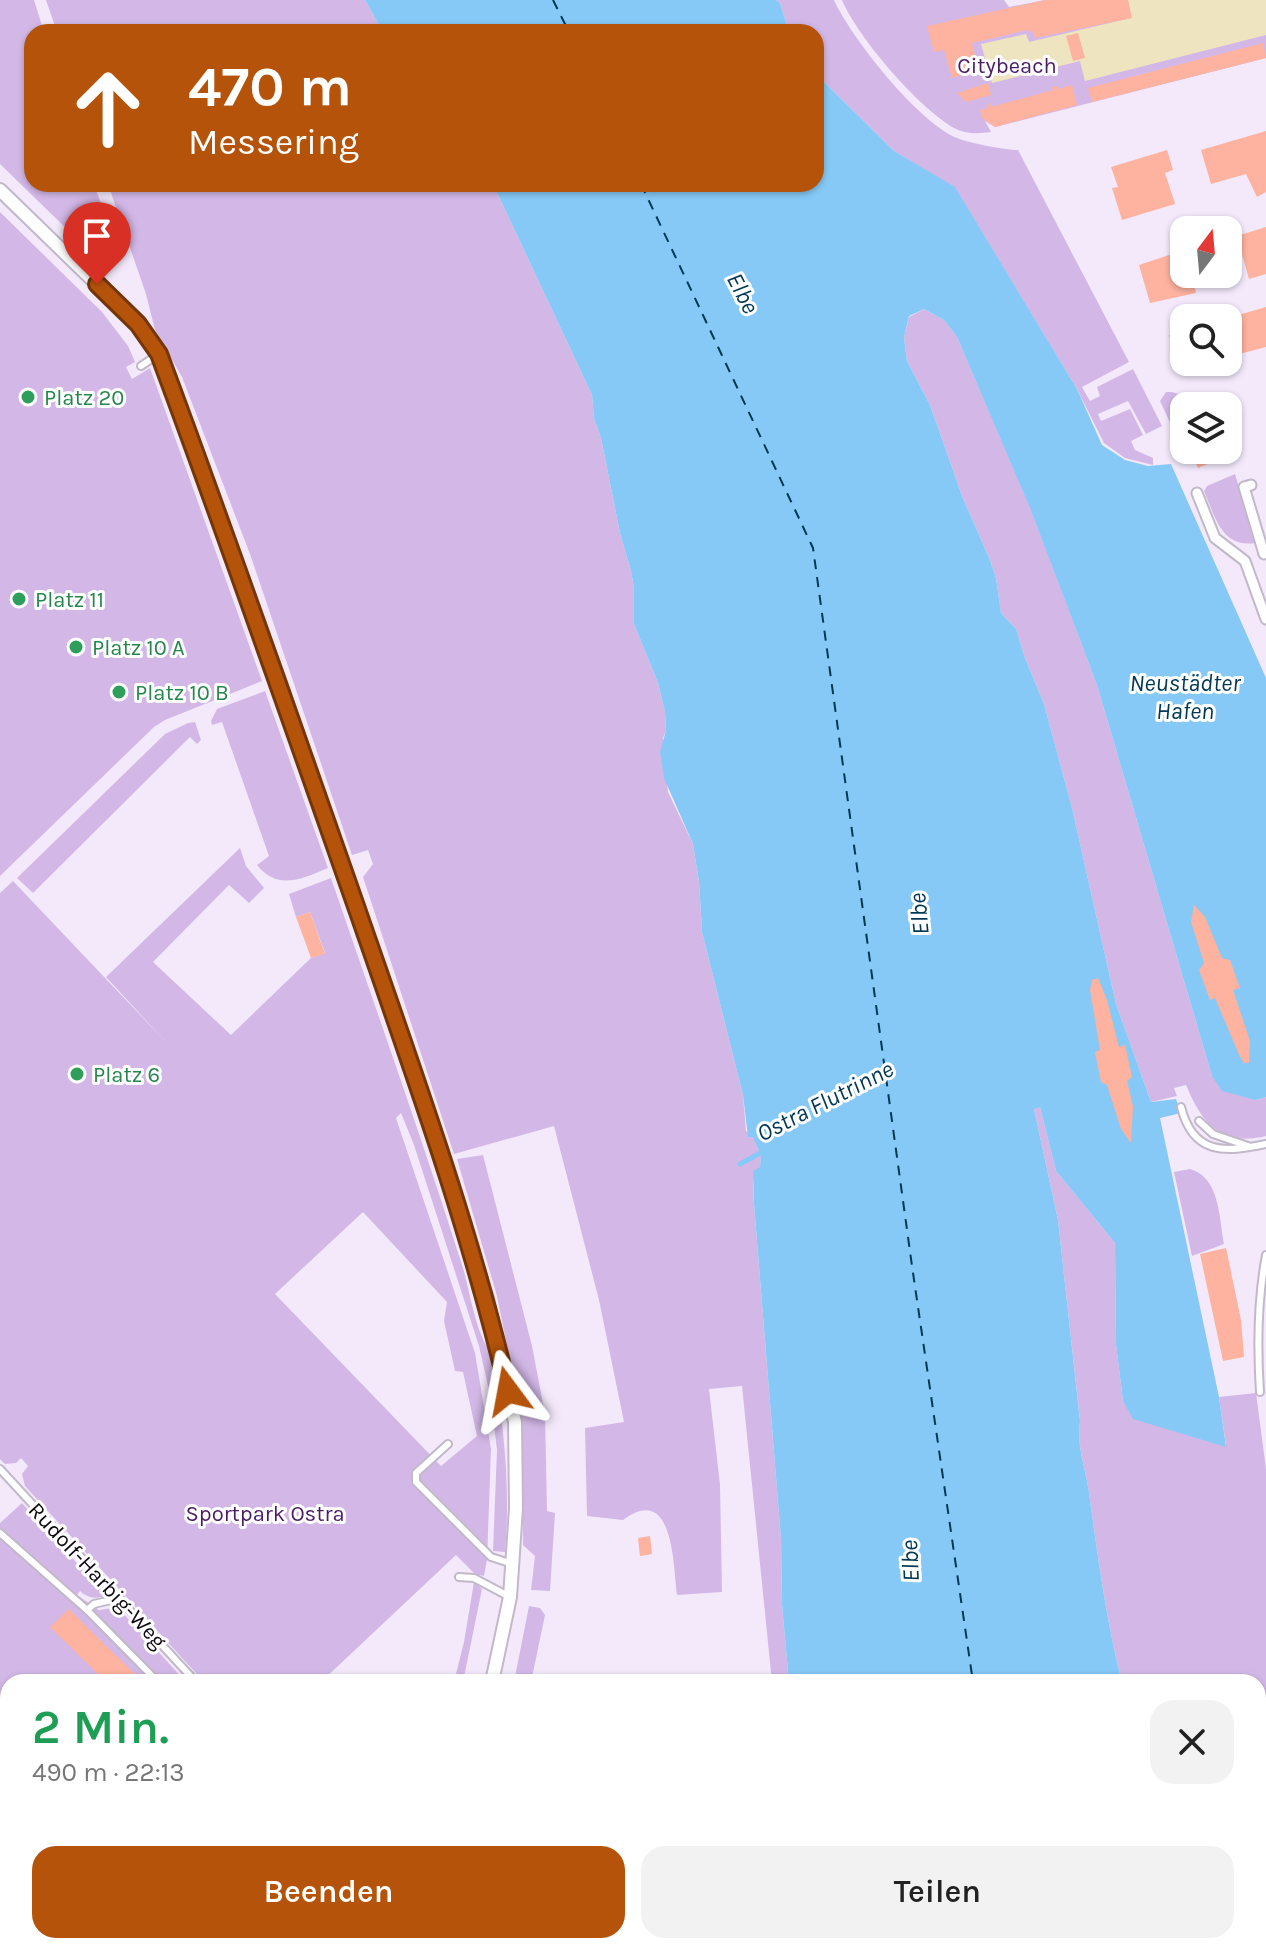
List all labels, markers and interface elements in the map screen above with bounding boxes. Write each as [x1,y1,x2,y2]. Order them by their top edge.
park label: Citybeach [957,53,1057,79]
text: 470 m [188,54,352,119]
icon: ahead [56,56,160,160]
text: Messering [188,121,359,163]
pin [63,202,131,284]
icon: arrive [75,214,119,258]
north arrow [1170,216,1242,288]
map controls [1170,216,1242,464]
water label: Elbe [721,268,765,318]
button: search [1170,304,1242,376]
place label: Platz 20 [44,385,124,411]
marker: Platz 20 [19,388,37,406]
button: layers [1170,392,1242,464]
place label: Platz 11 [35,587,104,613]
marker: Platz 11 [10,590,28,608]
place label: Platz 10 A [92,635,185,661]
marker: Platz 10 A [67,638,85,656]
water label: Neustädter Hafen [1130,669,1241,725]
place label: Platz 10 B [135,680,229,706]
marker: Platz 10 B [110,683,128,701]
water label: Elbe [903,892,935,936]
water label: Ostra Flutrinne [752,1055,898,1147]
place label: Platz 6 [93,1062,160,1088]
marker: Platz 6 [68,1065,86,1083]
position arrow [466,1349,550,1433]
street label: Rudolf-Harbig-Weg [23,1497,172,1655]
park label: Sportpark Ostra [185,1501,345,1527]
water label: Elbe [895,1539,925,1583]
text: 2 Min. [32,1699,169,1755]
button: close [1150,1700,1234,1784]
text: 490 m · 22:13 [32,1757,185,1788]
button: Beenden [32,1846,625,1938]
button: Teilen [641,1846,1234,1938]

